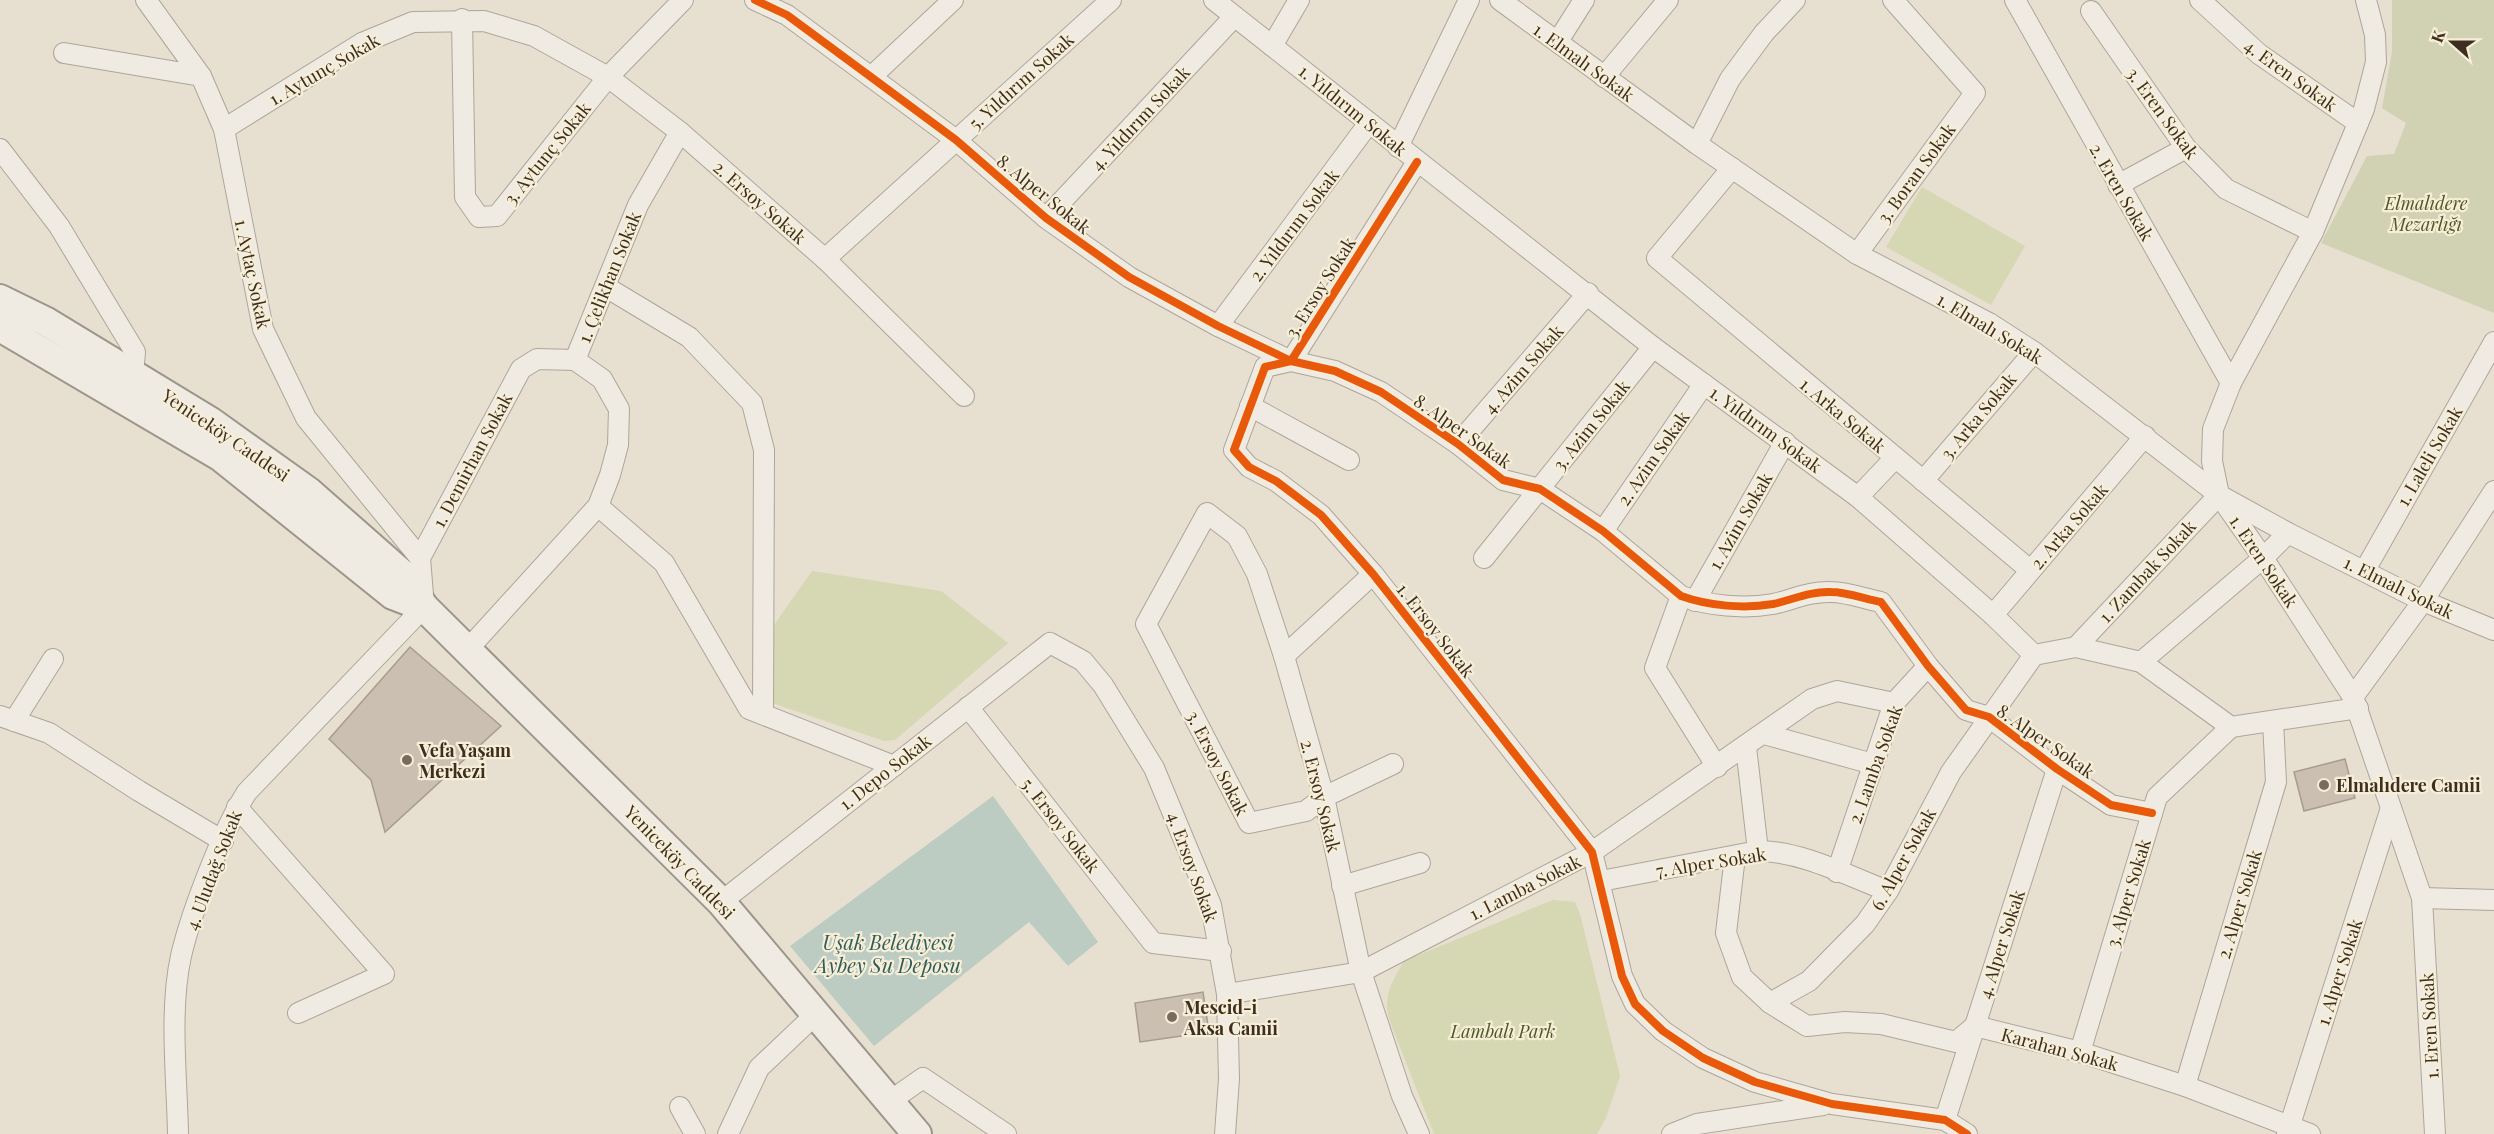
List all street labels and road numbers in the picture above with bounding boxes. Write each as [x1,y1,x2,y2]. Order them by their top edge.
street label: 1. Elmalı Sokak [1529,17,1640,107]
street label: 1. Aytunç Sokak [264,27,384,110]
street label: 5. Yıldırım Sokak [963,27,1079,135]
street label: 4. Eren Sokak [2240,33,2342,117]
street label: 1. Yıldırım Sokak [1294,59,1412,161]
street label: 4. Yıldırım Sokak [1085,60,1195,176]
street label: 3. Eren Sokak [2122,62,2205,164]
street label: 3. Aytunç Sokak [498,97,596,209]
street label: 3. Boran Sokak [1871,118,1961,228]
street label: 2. Eren Sokak [2084,139,2160,245]
street label: 8. Alper Sokak [992,149,1096,239]
street label: 2. Ersoy Sokak [709,155,812,249]
street label: 2. Yıldırım Sokak [1244,164,1344,286]
street label: 1. Çelikhan Sokak [572,208,646,346]
street label: 1. Aytaç Sokak [230,217,276,331]
street label: 3. Ersoy Sokak [1279,232,1361,342]
street label: 1. Elmalı Sokak [1933,287,2048,369]
street label: 4. Azim Sokak [1478,319,1569,419]
street label: 3. Arka Sokak [1935,367,2021,464]
street label: 1. Arka Sokak [1795,372,1891,458]
street label: 3. Azim Sokak [1547,375,1635,475]
street label: 1. Yıldırım Sokak [1705,380,1827,478]
street label: Yeniceköy Caddesi [157,383,295,487]
street label: 1. Demirhan Sokak [426,388,518,532]
street label: 8. Alper Sokak [1409,388,1517,474]
street label: 1. Laleli Sokak [2391,401,2467,511]
street label: 2. Azim Sokak [1611,406,1695,510]
street label: 1. Azim Sokak [1702,468,1778,574]
street label: 2. Arka Sokak [2025,478,2113,574]
street label: 1. Eren Sokak [2224,510,2304,612]
street label: 1. Zambak Sokak [2093,514,2201,628]
street label: 1. Elmalı Sokak [2340,550,2458,624]
street label: 1. Ersoy Sokak [1392,578,1480,682]
street label: 8. Alper Sokak [1992,698,2100,784]
street label: 2. Lamba Sokak [1842,701,1908,827]
street label: 3. Ersoy Sokak [1181,706,1255,820]
street label: 1. Depo Sokak [834,728,936,816]
street label: 2. Ersoy Sokak [1295,737,1347,855]
street label: 5. Ersoy Sokak [1016,773,1106,877]
street label: Yeniceköy Caddesi [619,799,740,924]
street label: 6. Alper Sokak [1865,803,1941,915]
street label: 4. Uludağ Sokak [179,806,247,934]
street label: 4. Ersoy Sokak [1162,809,1224,926]
street label: 3. Alper Sokak [2100,836,2156,950]
street label: 7. Alper Sokak [1654,841,1768,883]
street label: 2. Alper Sokak [2211,846,2267,962]
street label: 1. Lamba Sokak [1465,848,1585,926]
street label: 4. Alper Sokak [1972,886,2030,1002]
street label: 1. Alper Sokak [2310,915,2368,1029]
street label: 1. Eren Sokak [2414,972,2444,1080]
street label: Karahan Sokak [1999,1022,2121,1076]

